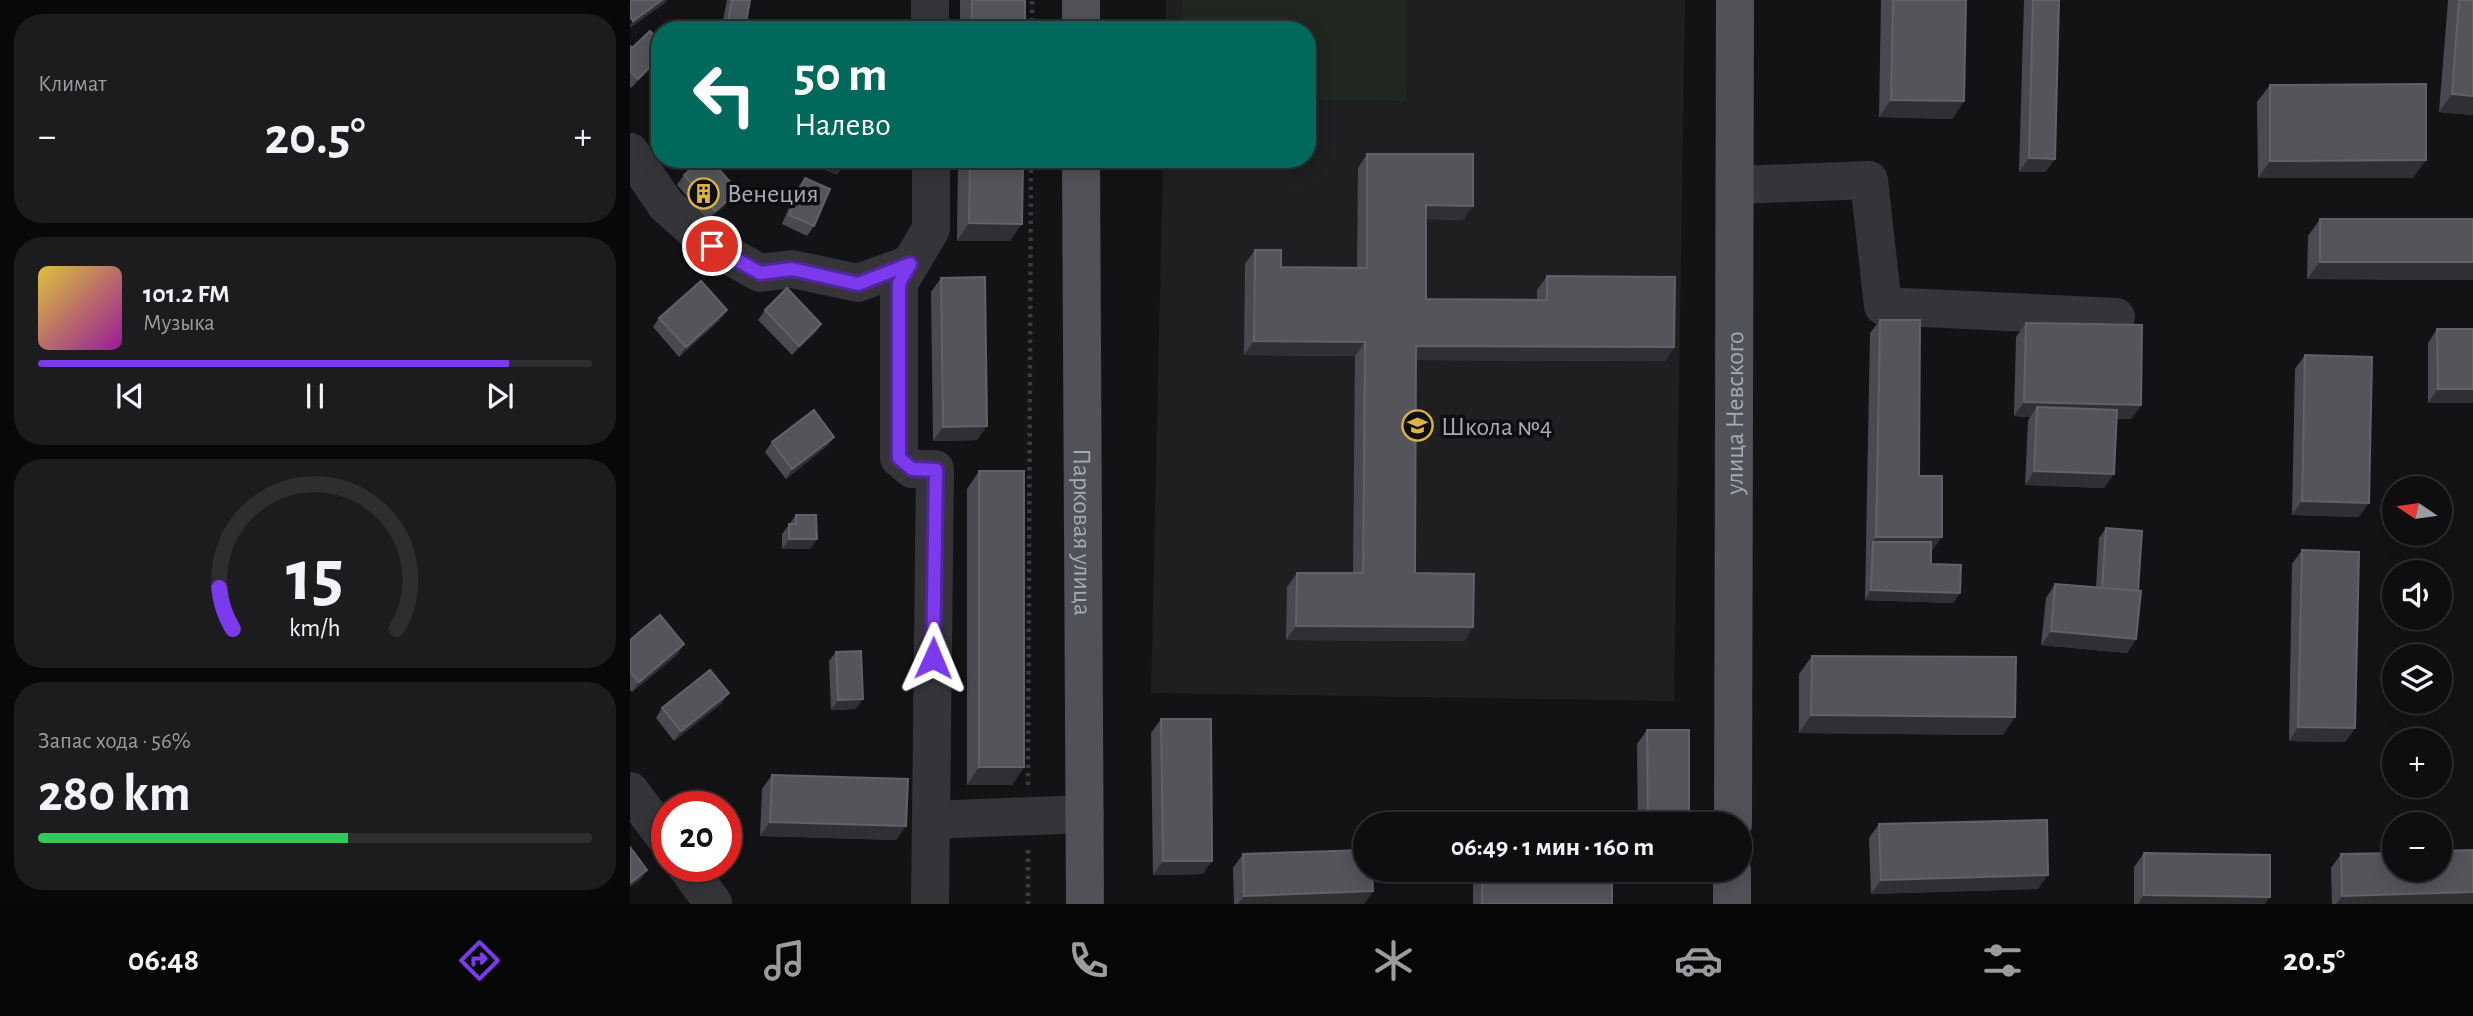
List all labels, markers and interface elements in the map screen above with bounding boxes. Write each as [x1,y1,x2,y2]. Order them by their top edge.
icon: left [679,49,770,140]
text: 50 m [794,51,888,100]
text: Климат [38,73,107,96]
text: Налево [794,109,891,141]
text: 20.5° [264,111,366,163]
text: − [38,118,56,156]
text: + [574,118,592,156]
building icon: Венеция [687,176,721,210]
place label: Венеция [727,181,819,207]
pin [682,216,742,276]
icon: arrive [693,227,731,265]
text: 101.2 FM [143,281,230,307]
text: Музыка [143,312,215,335]
street label: улица Невского [1722,331,1748,496]
icon: previous [111,377,149,415]
icon: pause [296,377,334,415]
icon: next [481,377,519,415]
school or university icon: Школа №4 [1401,409,1435,443]
place label: Школа №4 [1441,414,1552,440]
street label: Парковая улица [1069,448,1095,616]
north arrow [2382,476,2452,546]
map controls [2382,476,2452,882]
text: 15 [286,542,344,615]
button: sound [2382,560,2452,630]
text: km/h [289,616,341,641]
position arrow [896,621,970,695]
button: layers [2382,644,2452,714]
button: + [2382,728,2452,798]
text: Запас хода · 56% [38,730,191,753]
text: 280 km [38,768,191,820]
speed limit sign: 20 [651,791,742,882]
button: − [2382,812,2452,882]
text: 06:49 · 1 мин · 160 m [1451,834,1654,860]
icon: directions [455,936,504,985]
icon: music [760,936,809,985]
icon: phone [1064,936,1113,985]
icon: climate [1369,936,1418,985]
icon: car [1674,936,1723,985]
icon: filters [1978,936,2027,985]
text: 06:48 [128,944,199,976]
text: 20.5° [2283,944,2345,976]

